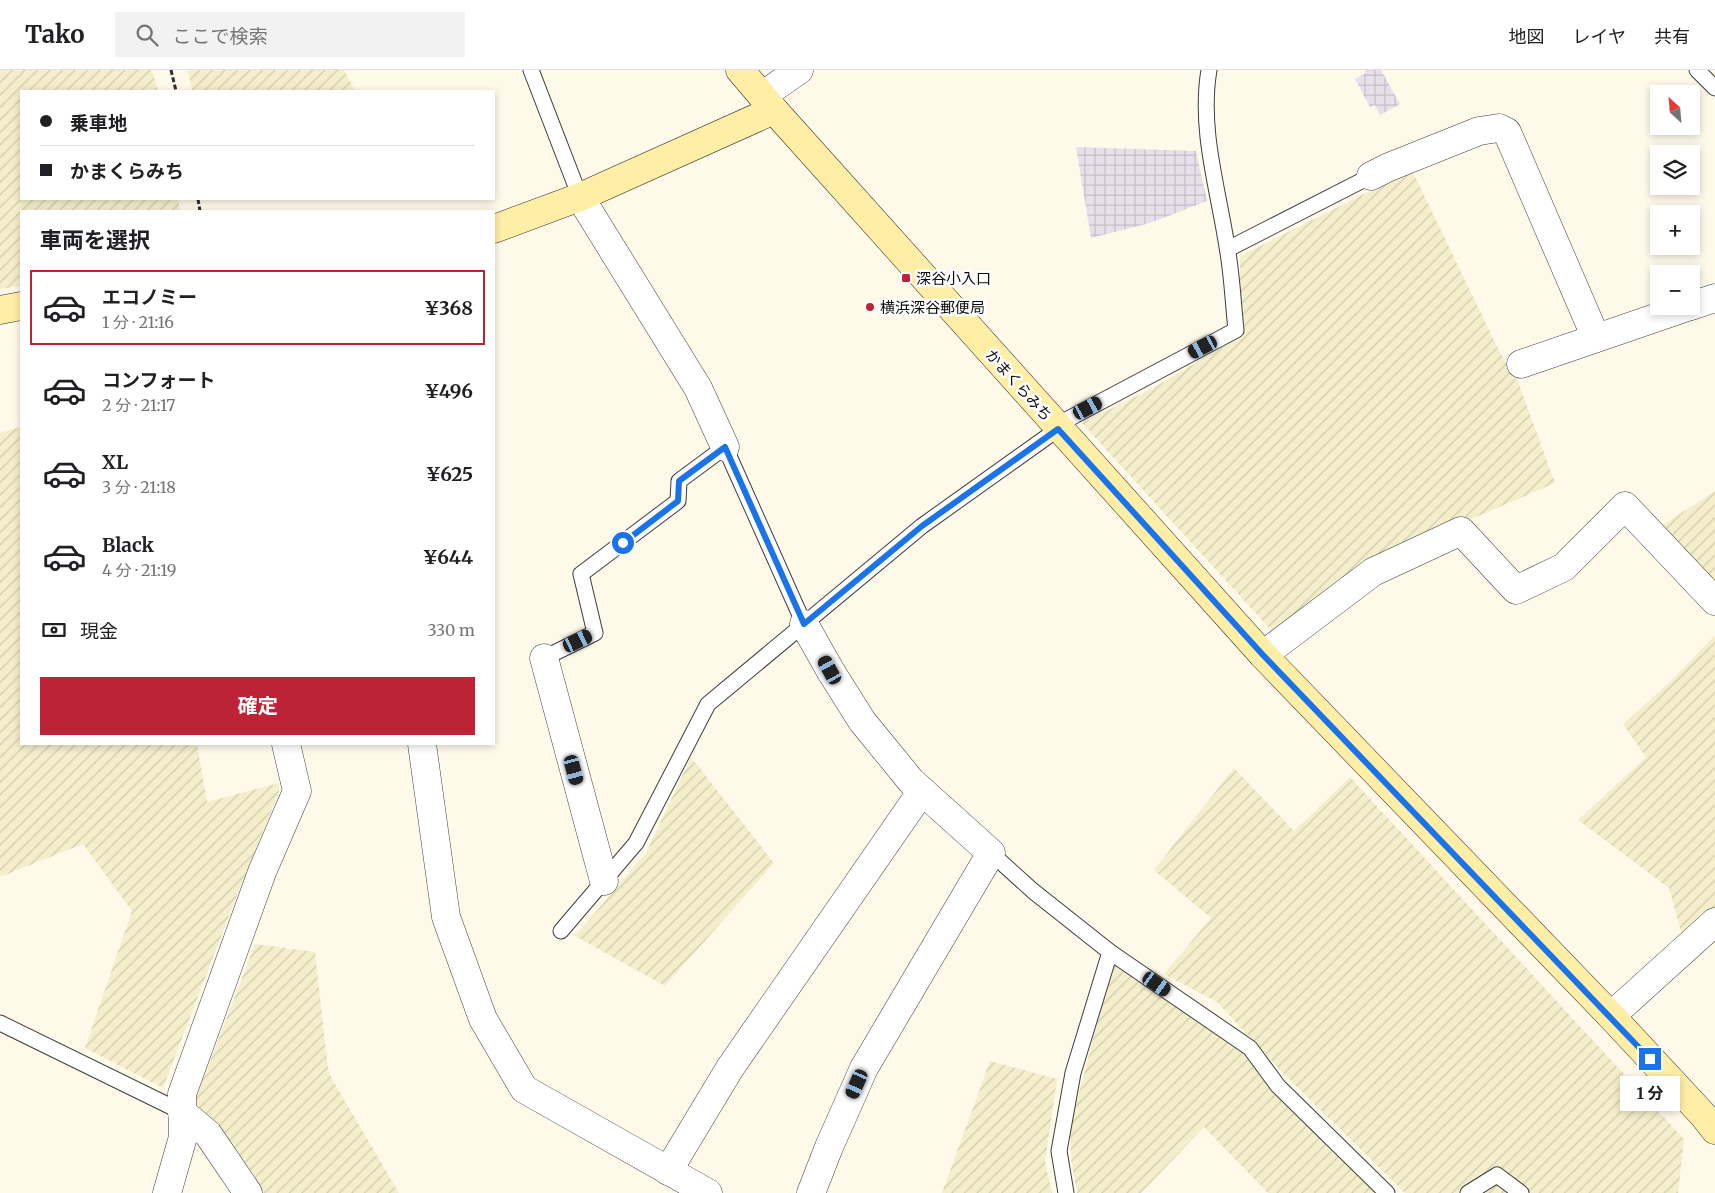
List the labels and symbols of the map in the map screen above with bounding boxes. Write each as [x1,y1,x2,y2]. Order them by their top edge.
north arrow [1650,85,1700,135]
place label: 深谷小入口 [916,269,991,288]
marker: 深谷小入口 [900,272,912,284]
place label: 横浜深谷郵便局 [880,298,985,317]
marker: 横浜深谷郵便局 [864,301,876,313]
car [1186,333,1219,361]
street label: かまくらみち [982,345,1056,425]
car [1071,394,1104,422]
route start [612,532,634,554]
car [561,628,594,654]
car [816,653,843,687]
car [562,754,585,786]
car [1140,969,1173,999]
route end [1639,1048,1661,1070]
car [844,1067,869,1101]
callout: 1 分 [1620,1076,1680,1112]

